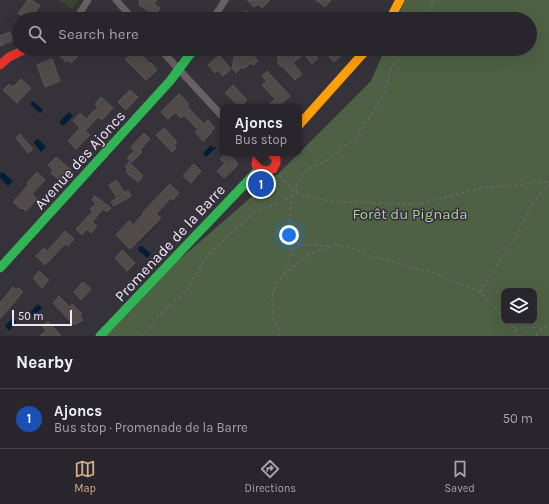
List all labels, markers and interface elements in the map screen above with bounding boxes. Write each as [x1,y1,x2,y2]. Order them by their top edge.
search box [12,12,537,56]
icon: search [26,23,48,45]
text: Search here [58,25,139,43]
popup [220,104,302,156]
street label: Avenue des Ajoncs [31,107,129,213]
text: Ajoncs [235,114,283,132]
text: Bus stop [235,132,287,147]
pin: 1 [248,169,274,199]
street label: Promenade de la Barre [111,181,229,305]
park label: Forêt du Pignada [352,205,468,223]
your location [279,225,299,245]
map controls [501,288,537,324]
button: layers [501,288,537,324]
scale bar [12,308,72,327]
text: 50 m [18,310,44,323]
text: Nearby [16,352,73,372]
text: Ajoncs [54,402,102,420]
text: 1 [27,411,31,426]
text: 50 m [503,411,533,426]
text: Bus stop · Promenade de la Barre [54,420,248,435]
tab: Map [74,458,96,495]
tab: Directions [244,458,296,495]
tab: Saved [444,458,475,495]

